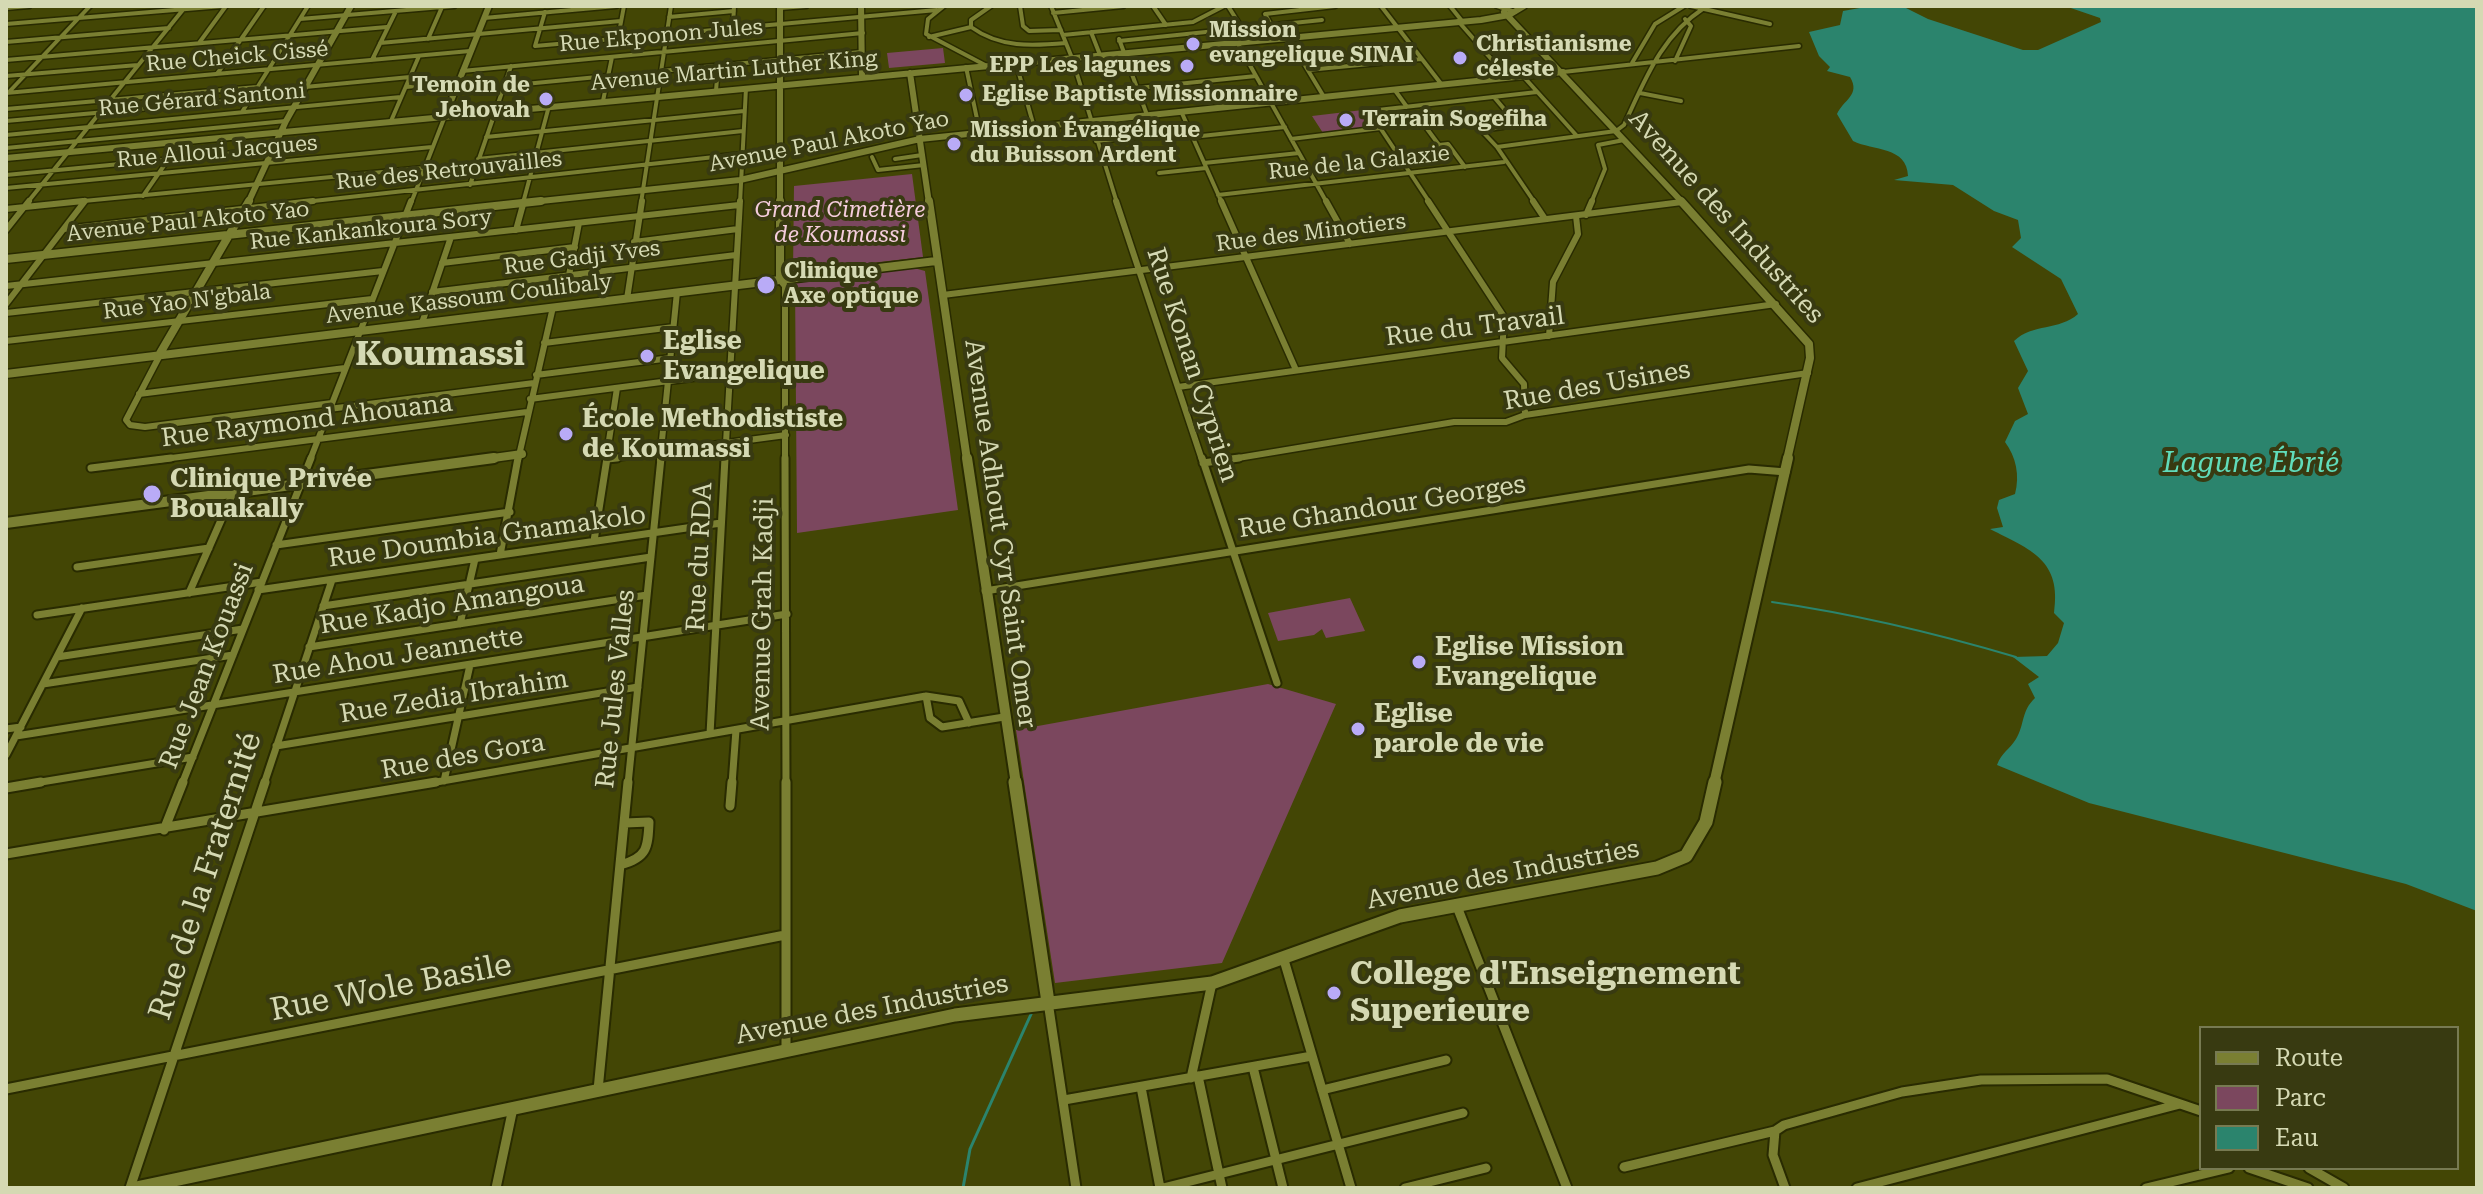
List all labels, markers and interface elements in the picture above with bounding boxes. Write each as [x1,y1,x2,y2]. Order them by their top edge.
street label: Rue Ekponon Jules [558,14,764,58]
place label: Mission evangelique SINAI [1209,18,1414,70]
place label: Christianisme céleste [1476,32,1632,84]
marker: Mission evangelique SINAI [1184,35,1202,53]
street label: Rue Cheick Cissé [145,36,329,78]
street label: Avenue Martin Luther King [590,45,878,97]
marker: Christianisme céleste [1451,49,1469,67]
place label: EPP Les lagunes [989,53,1171,79]
marker: EPP Les lagunes [1178,57,1196,75]
place label: Temoin de Jehovah [412,73,530,124]
street label: Rue Gérard Santoni [97,78,307,122]
place label: Eglise Baptiste Missionnaire [982,82,1298,108]
marker: Eglise Baptiste Missionnaire [957,86,975,104]
marker: Temoin de Jehovah [537,90,555,108]
street label: Avenue des Industries [1622,104,1830,330]
street label: Avenue Paul Akoto Yao [707,106,951,178]
place label: Terrain Sogefiha [1362,107,1547,133]
marker: Terrain Sogefiha [1337,111,1355,129]
place label: Mission Évangélique du Buisson Ardent [970,118,1200,170]
street label: Rue Alloui Jacques [115,130,319,174]
marker: Mission Évangélique du Buisson Ardent [945,135,963,153]
street label: Rue de la Galaxie [1267,140,1451,186]
street label: Rue des Retrouvailles [335,146,563,196]
street label: Avenue Paul Akoto Yao [65,196,311,248]
park label: Grand Cimetière de Koumassi [755,198,925,250]
street label: Rue Kankankoura Sory [249,204,493,256]
street label: Rue des Minotiers [1215,208,1407,258]
street label: Rue Gadji Yves [502,235,662,281]
street label: Rue Konan Cyprien [1139,244,1245,486]
place label: Clinique Axe optique [784,259,919,310]
street label: Avenue Kassoum Coulibaly [324,268,614,330]
marker: Clinique Axe optique [755,274,777,296]
street label: Rue Yao N'gbala [101,279,273,325]
street label: Rue du Travail [1384,301,1566,353]
place label: Eglise Evangelique [663,325,825,386]
district label: Koumassi [355,335,525,375]
street label: Avenue Adhout Cyr Saint Omer [957,337,1043,731]
marker: Eglise Evangelique [638,347,656,365]
street label: Rue des Usines [1501,354,1693,418]
street label: Rue Raymond Ahouana [159,388,455,454]
place label: École Methodististe de Koumassi [582,403,843,464]
marker: École Methodististe de Koumassi [557,425,575,443]
water label: Lagune Ébrié [2163,447,2339,481]
place label: Clinique Privée Bouakally [170,463,372,524]
street label: Rue Ghandour Georges [1236,469,1528,545]
street label: Rue du RDA [680,481,720,633]
marker: Clinique Privée Bouakally [141,483,163,505]
street label: Avenue Grah Kadji [745,497,781,731]
street label: Rue Doumbia Gnamakolo [326,499,648,575]
street label: Rue Jean Kouassi [153,559,261,773]
street label: Rue Kadjo Amangoua [318,569,586,641]
street label: Rue Jules Valles [590,588,642,790]
street label: Rue Ahou Jeannette [271,621,525,691]
place label: Eglise Mission Evangelique [1435,631,1624,692]
marker: Eglise Mission Evangelique [1410,653,1428,671]
street label: Rue Zedia Ibrahim [338,664,570,730]
place label: Eglise parole de vie [1374,698,1544,760]
marker: Eglise parole de vie [1349,720,1367,738]
street label: Rue de la Fraternité [141,727,271,1025]
street label: Rue des Gora [379,727,547,787]
street label: Avenue des Industries [1364,833,1642,917]
street label: Rue Wole Basile [267,946,515,1030]
place label: College d'Enseignement Superieure [1350,956,1741,1031]
street label: Avenue des Industries [733,968,1011,1052]
marker: College d'Enseignement Superieure [1325,984,1343,1002]
legend [2199,1026,2459,1170]
text: Route [2275,1044,2343,1072]
text: Parc [2275,1084,2326,1112]
text: Eau [2275,1124,2318,1152]

